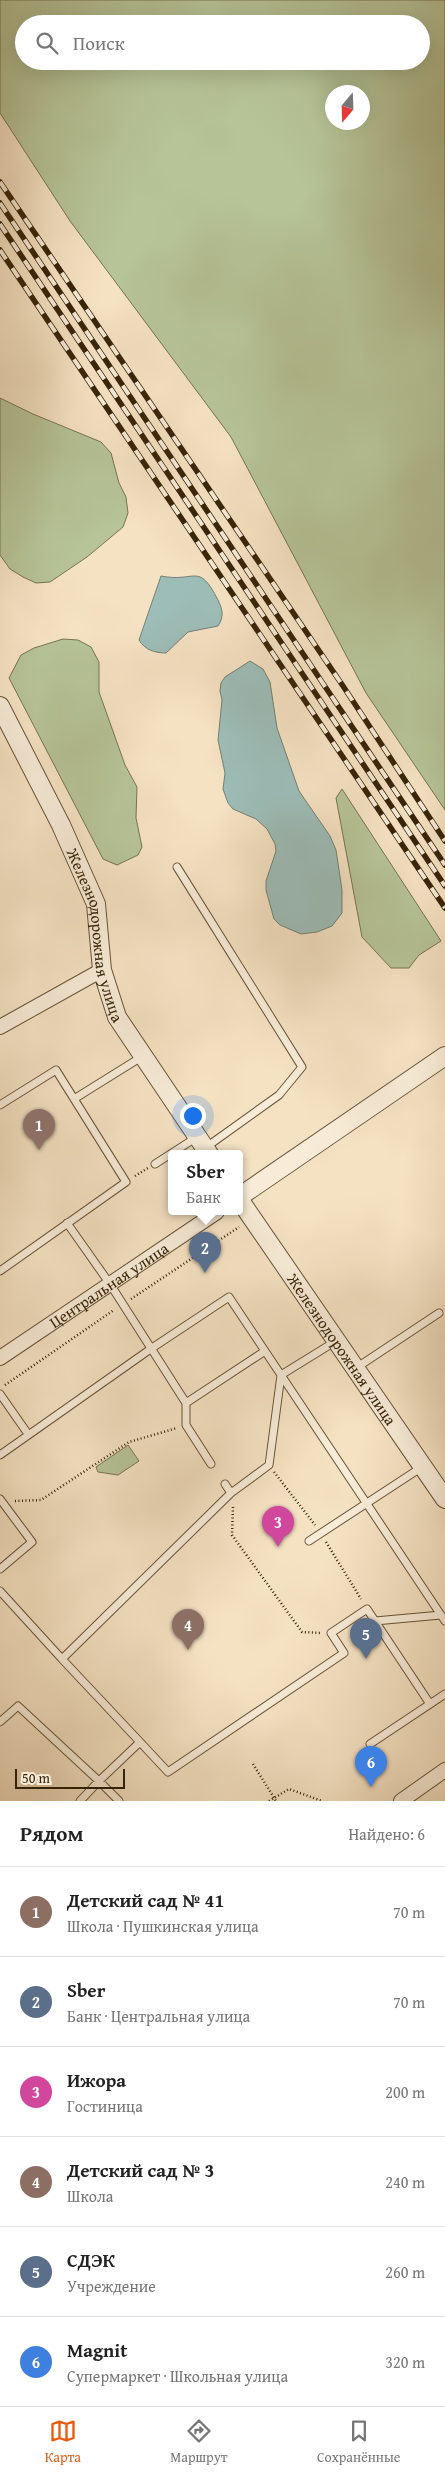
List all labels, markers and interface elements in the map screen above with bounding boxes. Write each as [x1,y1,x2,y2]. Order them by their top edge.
search box [15,15,430,70]
icon: search [33,29,61,57]
text: Поиск [73,29,125,57]
north arrow [325,85,370,130]
street label: Железнодорожная улица [60,843,129,1027]
your location [180,1103,206,1129]
pin: 1 [23,1109,55,1150]
popup [168,1150,243,1215]
text: Sber [186,1157,225,1185]
text: Банк [186,1185,221,1209]
pin: 2 [189,1232,221,1273]
street label: Центральная улица [44,1236,173,1334]
street label: Железнодорожная улица [281,1267,403,1430]
pin: 3 [262,1506,294,1547]
pin: 4 [172,1609,204,1650]
pin: 5 [350,1618,382,1659]
pin: 6 [355,1746,387,1787]
scale bar [15,1766,125,1789]
text: 50 m [22,1768,50,1788]
text: Рядом [20,1818,83,1849]
text: Найдено: 6 [348,1822,425,1846]
text: Детский сад № 41 [67,1886,224,1914]
text: 1 [32,1900,40,1924]
text: 70 m [393,1900,425,1924]
text: Школа · Пушкинская улица [67,1914,259,1938]
text: Sber [67,1976,105,2004]
text: 2 [32,1990,40,2014]
text: 70 m [393,1990,425,2014]
text: Банк · Центральная улица [67,2004,250,2028]
text: Ижора [67,2066,126,2094]
text: 3 [32,2080,40,2104]
text: 200 m [385,2080,425,2104]
text: Гостиница [67,2094,143,2118]
text: Детский сад № 3 [67,2156,214,2184]
text: 4 [32,2170,40,2194]
text: 240 m [385,2170,425,2194]
text: Школа [67,2184,113,2208]
text: СДЭК [67,2246,115,2274]
text: 5 [32,2260,40,2284]
text: 260 m [385,2260,425,2284]
text: Учреждение [67,2274,156,2298]
text: Magnit [67,2336,127,2364]
text: 6 [32,2350,40,2374]
text: 320 m [385,2350,425,2374]
text: Супермаркет · Школьная улица [67,2364,288,2388]
tab: Карта [45,2417,81,2467]
tab: Маршрут [170,2417,228,2467]
tab: Сохранённые [317,2417,400,2467]

